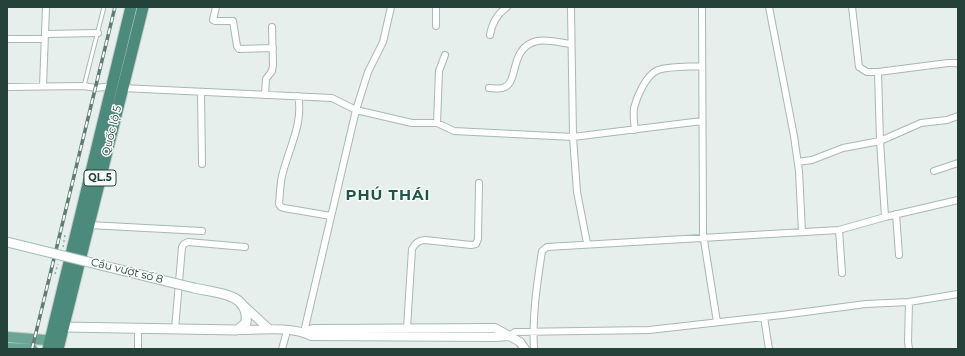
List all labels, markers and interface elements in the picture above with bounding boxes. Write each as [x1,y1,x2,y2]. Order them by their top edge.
street label: Quốc lộ 5 [99,104,125,158]
road number: QL.5 [84,170,116,186]
district label: PHÚ THÁI [346,187,430,205]
street label: Cầu vượt số 8 [89,256,165,286]

